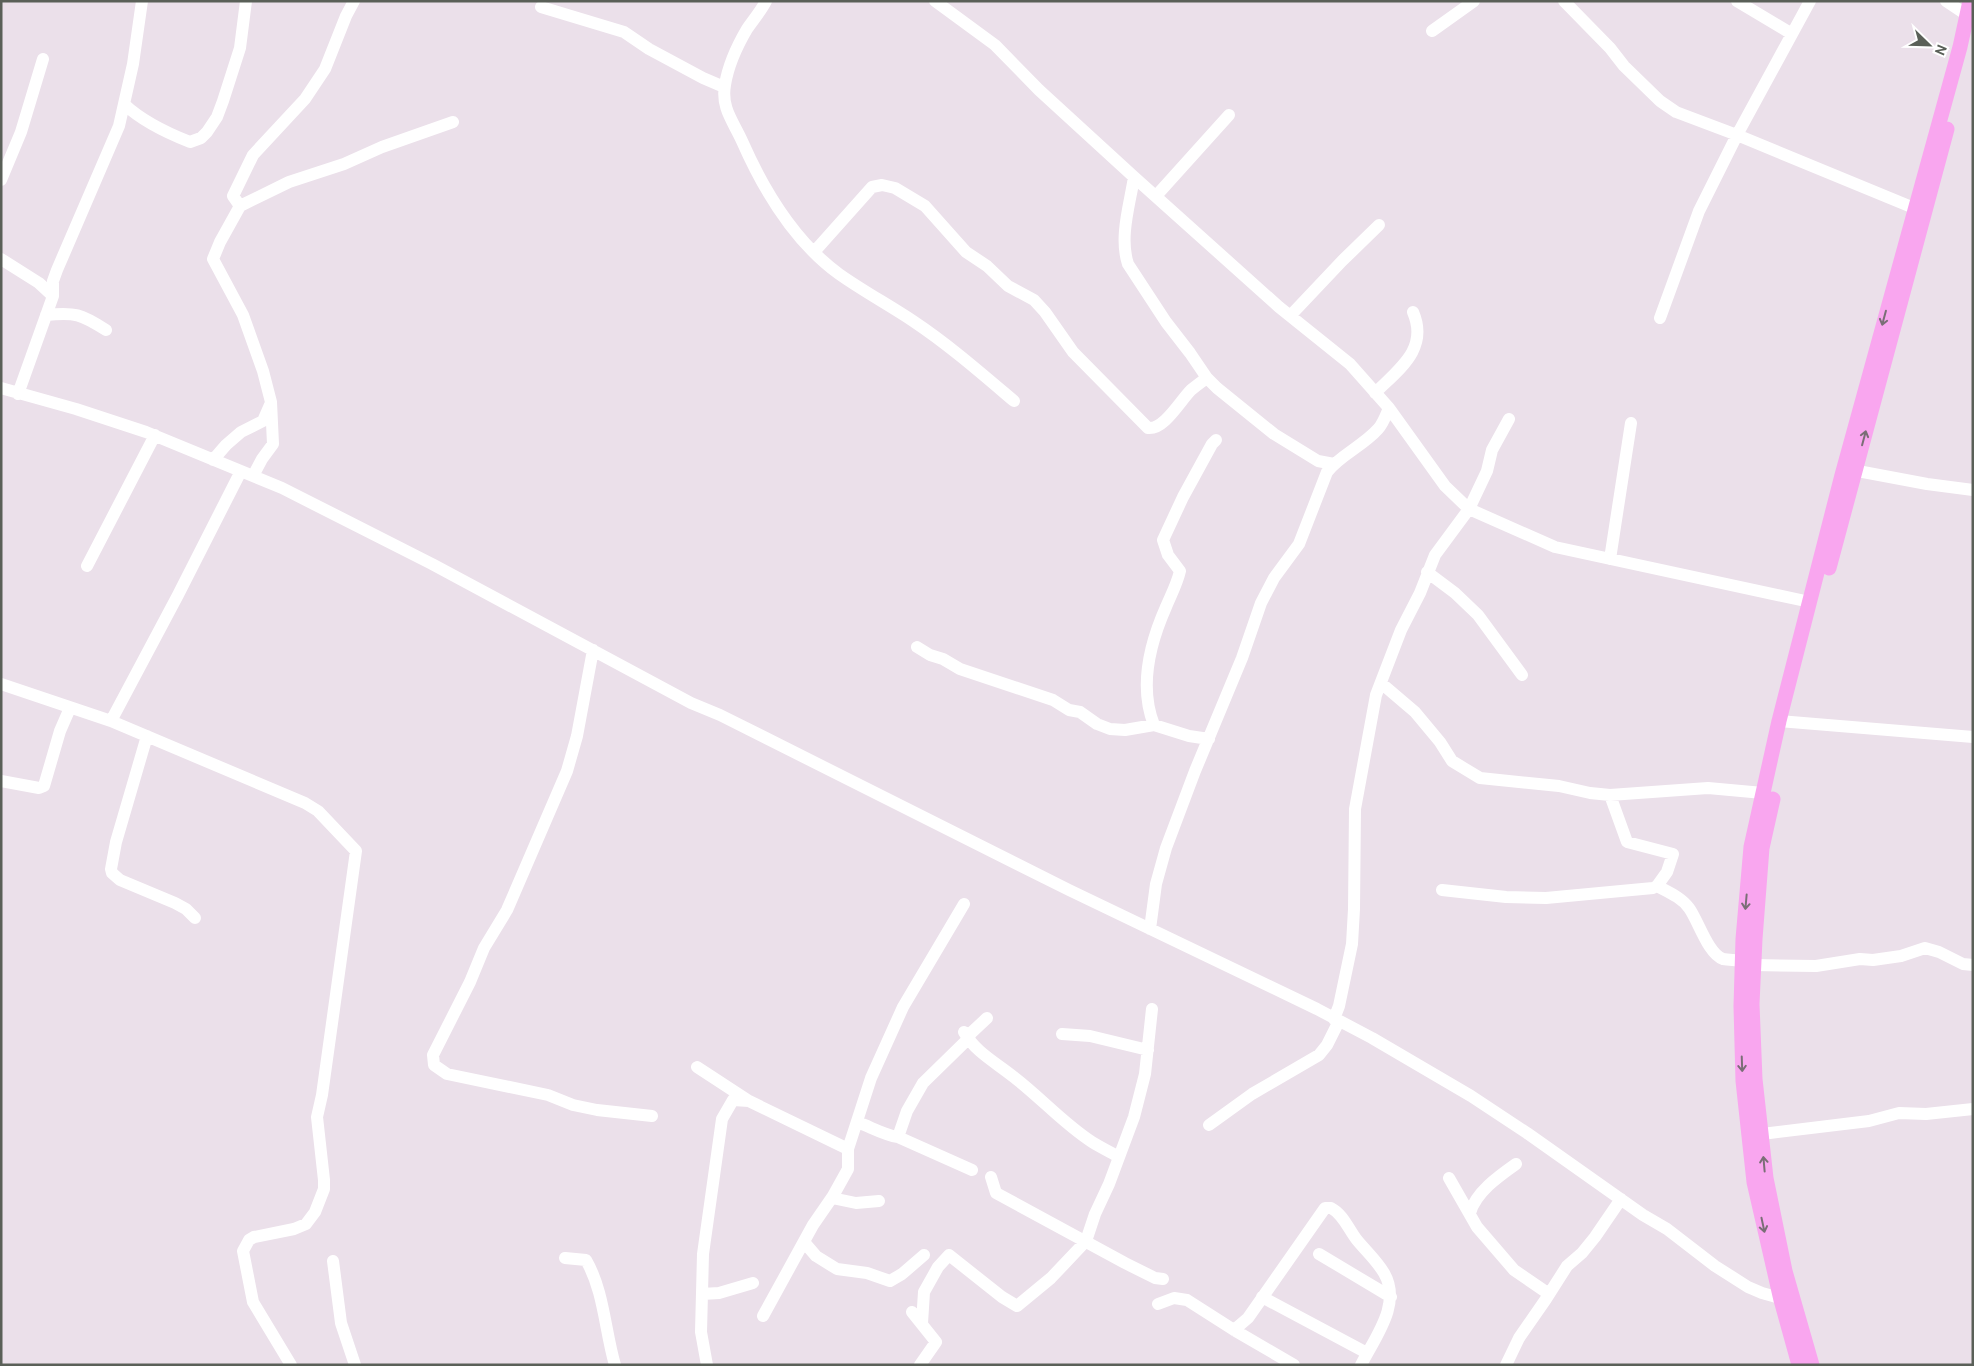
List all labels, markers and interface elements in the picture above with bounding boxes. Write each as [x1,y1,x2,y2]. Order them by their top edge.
north arrow [1904,20,1954,70]
text: N [1931,42,1951,58]
one-way arrow [1879,310,1888,326]
one-way arrow [1859,430,1869,446]
one-way arrow [1742,893,1751,909]
one-way arrow [1738,1056,1747,1072]
one-way arrow [1760,1157,1769,1173]
one-way arrow [1759,1216,1769,1232]

